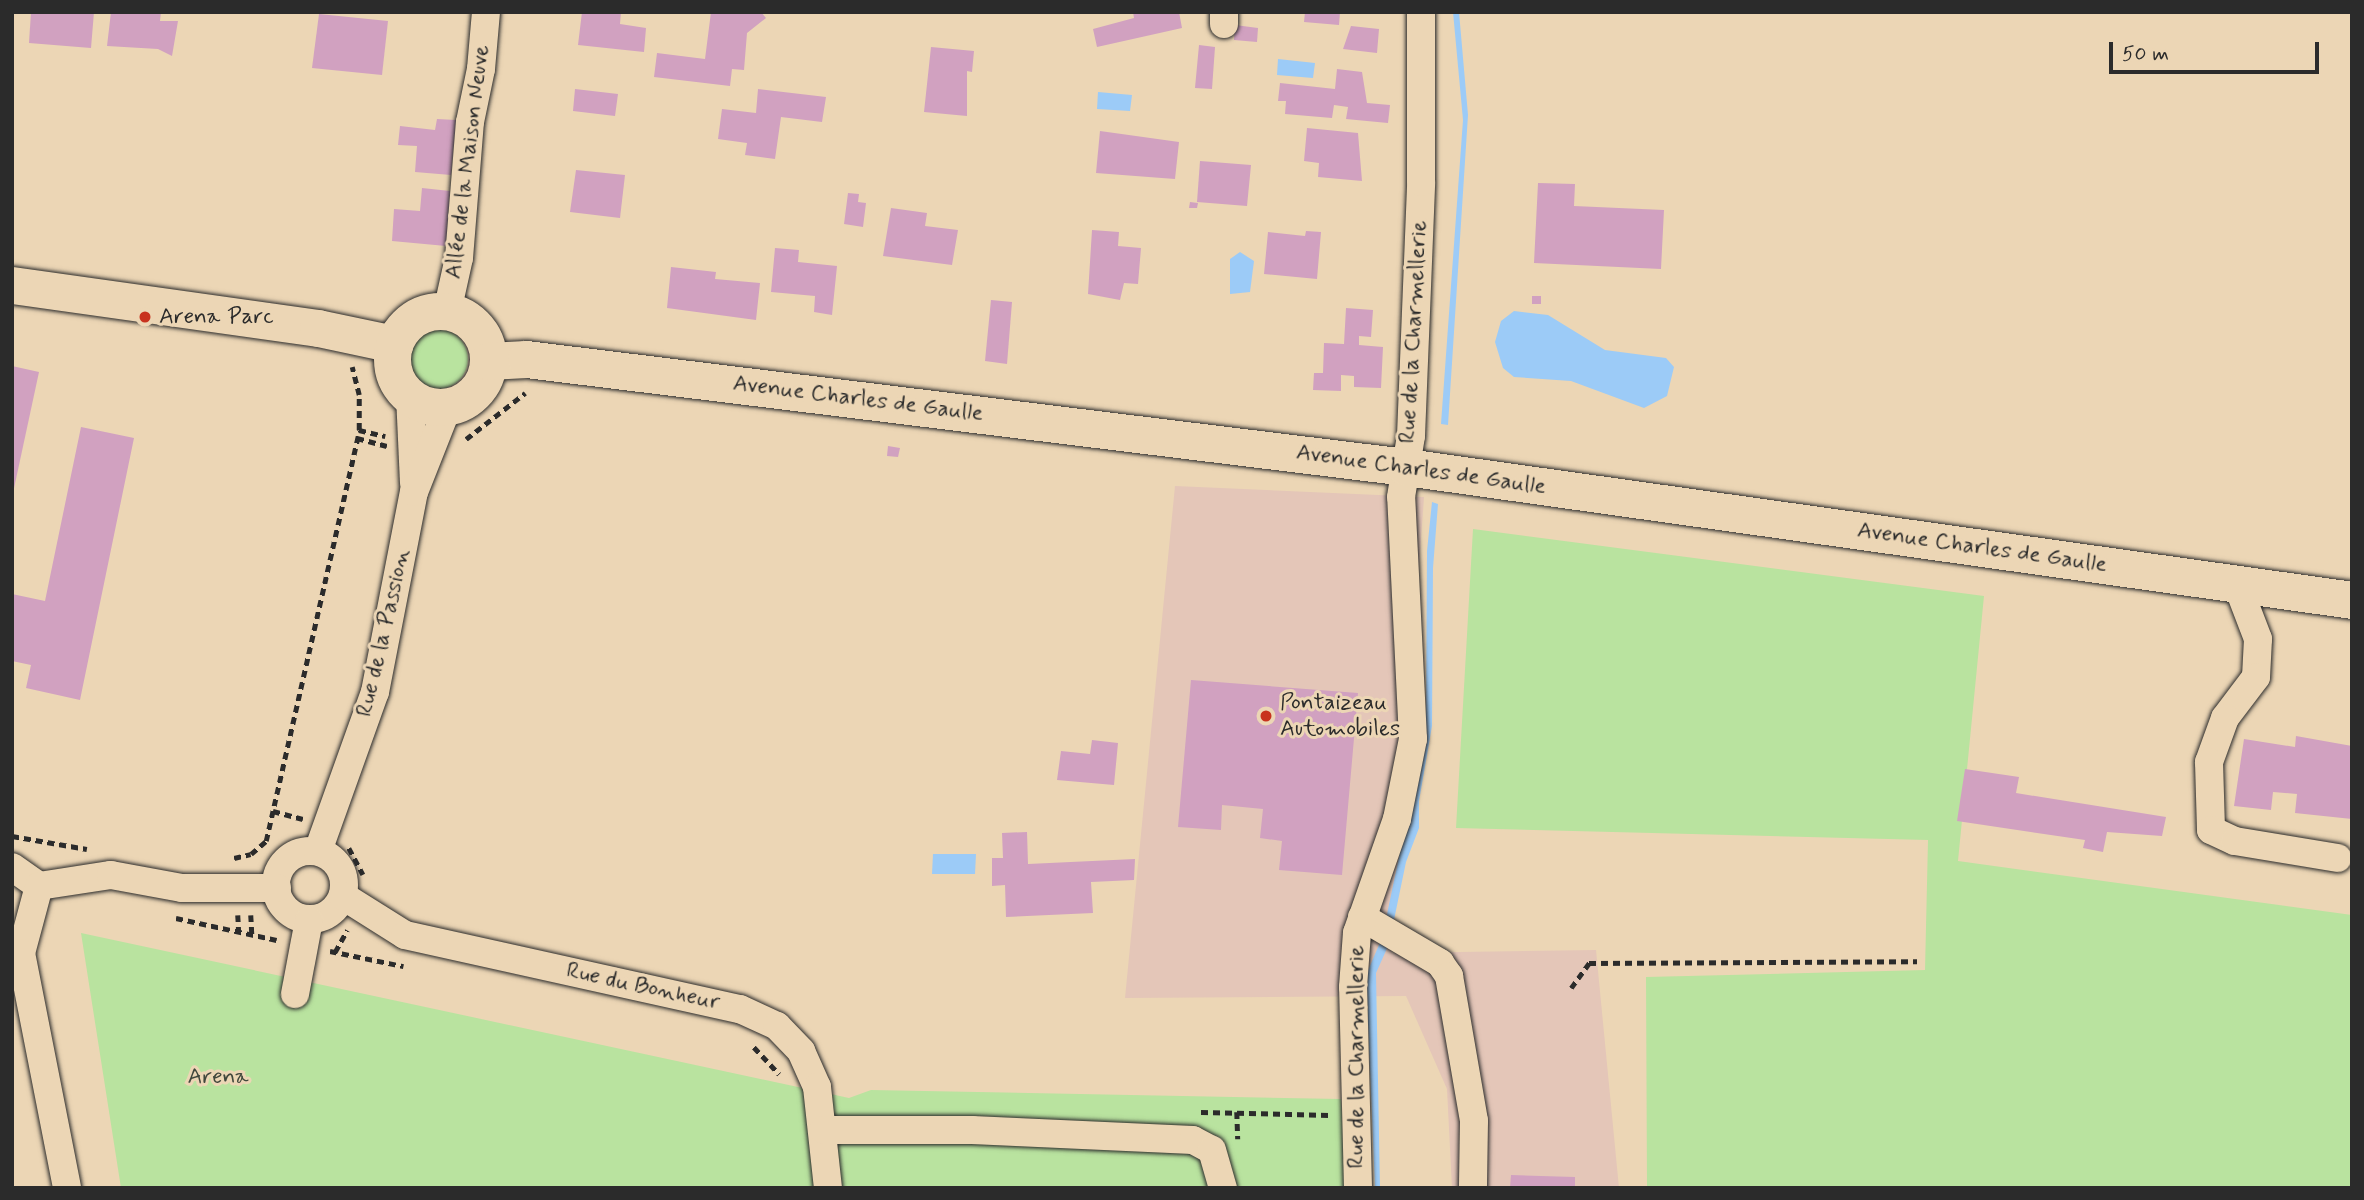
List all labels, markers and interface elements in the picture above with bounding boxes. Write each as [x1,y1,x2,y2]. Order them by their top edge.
scale bar [2112,28,2322,72]
street label: Allée de la Maison Neuve [440,40,496,284]
text: 50 m [2122,40,2169,68]
street label: Rue de la Charmellerie [1395,223,1433,441]
place label: Arena Parc [159,303,270,331]
marker: Arena Parc [137,309,153,325]
street label: Avenue Charles de Gaulle [734,370,982,428]
street label: Avenue Charles de Gaulle [1297,439,1545,501]
street label: Avenue Charles de Gaulle [1858,517,2106,579]
street label: Rue de la Passion [352,551,416,715]
place label: Pontaizeau Automobiles [1280,689,1400,743]
marker: Pontaizeau Automobiles [1258,708,1274,724]
street label: Rue de la Charmellerie [1343,948,1371,1166]
street label: Rue du Bonheur [567,958,719,1016]
park label: Arena [187,1063,249,1091]

